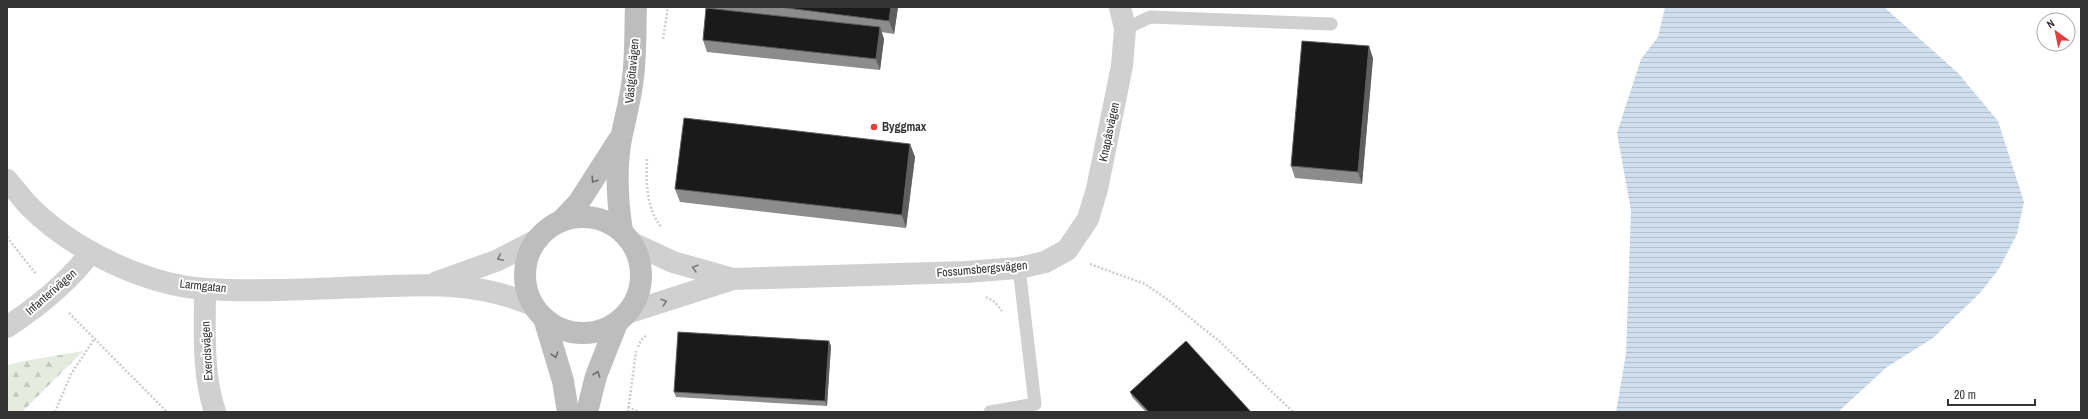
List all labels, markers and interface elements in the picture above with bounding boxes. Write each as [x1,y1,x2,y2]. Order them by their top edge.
north arrow [2036,12,2076,52]
text: N [2044,16,2057,31]
street label: Västgötavägen [621,38,643,104]
street label: Knapåsvägen [1095,101,1123,163]
place label: Byggmax [882,119,927,135]
marker: Byggmax [869,122,879,132]
one-way arrow [592,176,599,183]
one-way arrow [497,254,504,262]
street label: Fossumsbergsvägen [936,257,1028,281]
one-way arrow [692,264,699,273]
street label: Infanterivägen [22,265,80,319]
street label: Larmgatan [179,276,227,296]
one-way arrow [660,298,667,307]
street label: Exercisvägen [197,321,217,381]
one-way arrow [550,352,559,359]
one-way arrow [592,371,600,378]
scale bar [1948,381,2035,407]
text: 20 m [1954,387,1976,403]

